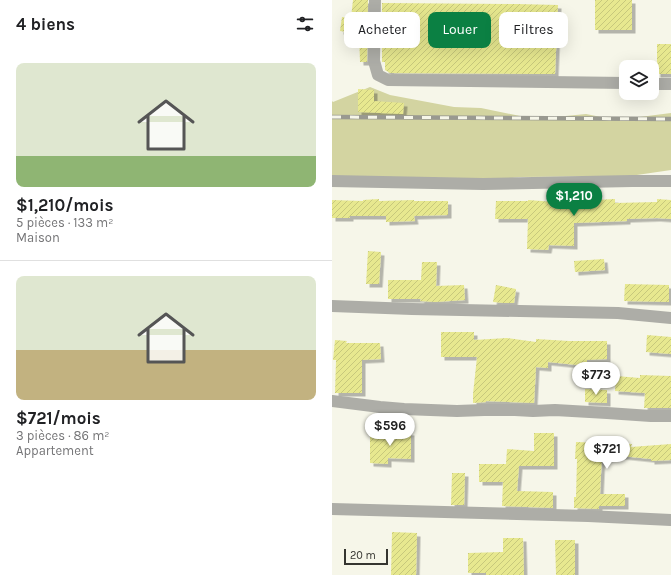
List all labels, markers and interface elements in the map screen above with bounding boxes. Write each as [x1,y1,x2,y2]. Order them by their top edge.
chip: Acheter [344,12,420,48]
chip: Louer [428,12,491,48]
chip: Filtres [499,12,568,48]
icon: filters [294,13,316,35]
text: 4 biens [16,14,75,34]
map controls [619,60,659,100]
button: layers [619,60,659,100]
icon: home [130,89,202,161]
pin: $1,210 [541,183,607,217]
text: $1,210 [555,188,593,203]
text: $1,210/mois [16,195,114,215]
text: 5 pièces · 133 m² [16,215,113,230]
text: Maison [16,230,60,245]
icon: home [130,302,202,374]
pin: $773 [572,362,620,396]
text: $773 [581,367,611,382]
text: $721/mois [16,408,101,428]
pin: $596 [366,413,414,447]
text: $596 [374,418,406,433]
text: 3 pièces · 86 m² [16,428,110,443]
pin: $721 [583,436,631,470]
text: $721 [593,441,621,456]
text: Appartement [16,443,94,458]
scale bar [344,547,388,566]
text: 20 m [350,549,376,562]

